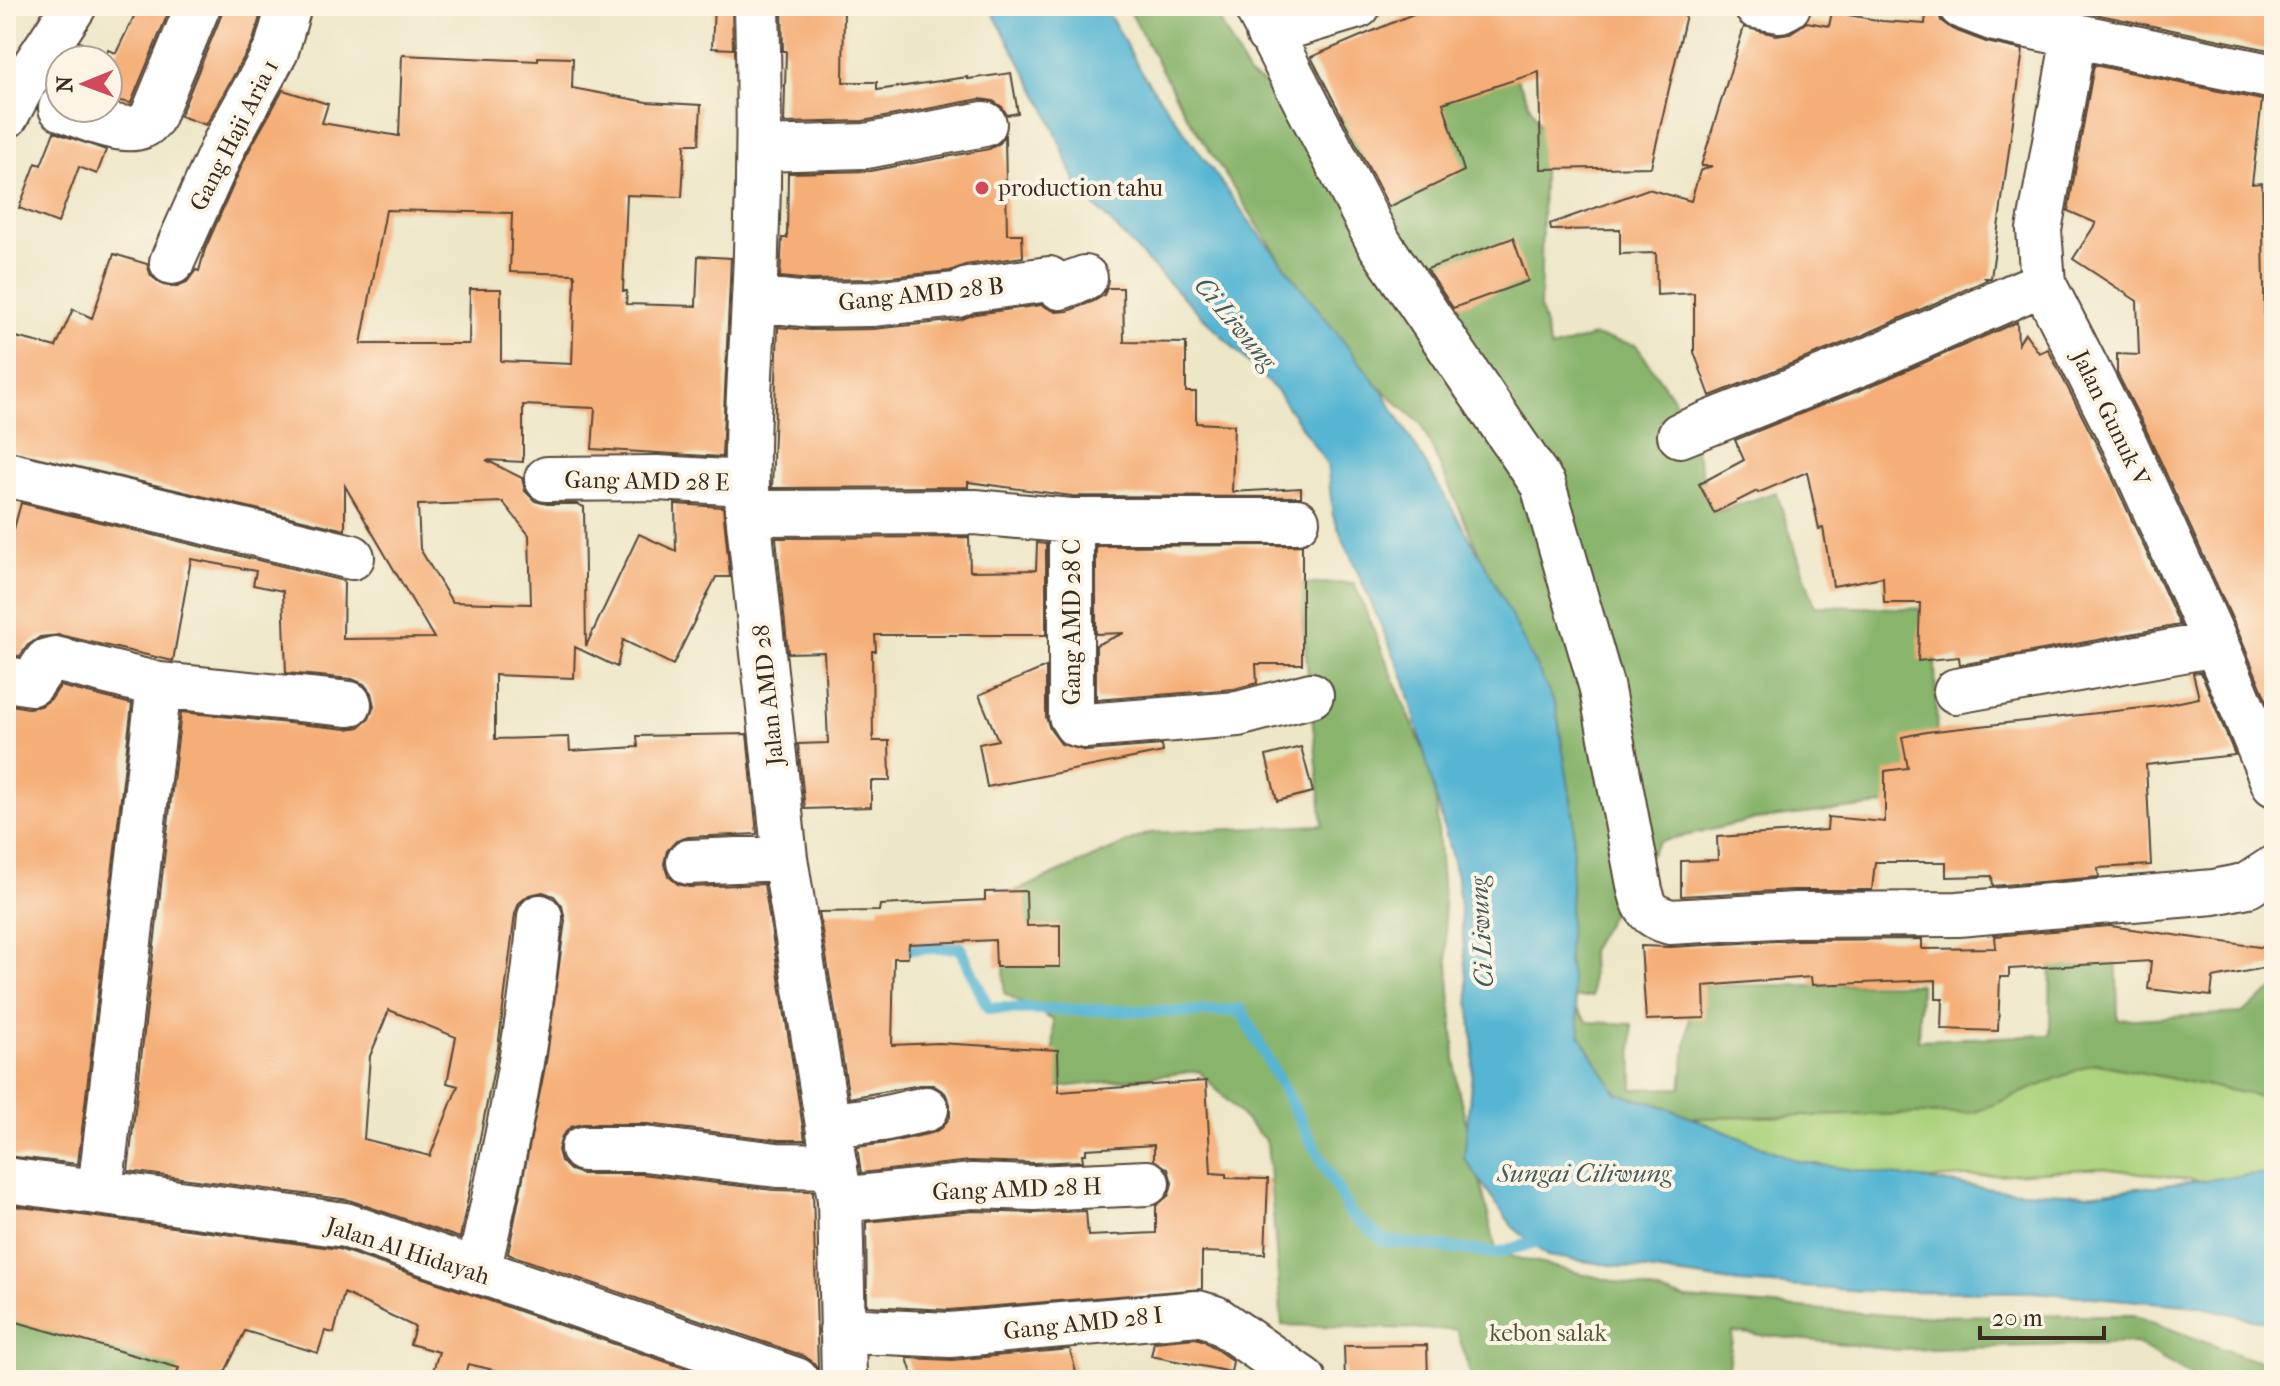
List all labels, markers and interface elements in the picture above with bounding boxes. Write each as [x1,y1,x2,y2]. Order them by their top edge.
north arrow [44,44,124,124]
street label: Gang Haji Aria 1 [184,55,284,215]
text: N [52,75,78,93]
place label: production tahu [997,174,1164,202]
marker: production tahu [973,179,991,197]
street label: Gang AMD 28 B [837,271,1005,317]
water label: Ci Liwung [1188,271,1284,377]
street label: Jalan Gunuk V [2065,344,2156,492]
street label: Gang AMD 28 E [564,466,730,496]
street label: Gang AMD 28 C [1058,539,1086,705]
street label: Jalan AMD 28 [747,623,790,769]
water label: Ci Liwung [1463,875,1500,989]
water label: Sungai Ciliwung [1496,1158,1672,1189]
street label: Gang AMD 28 H [932,1172,1102,1206]
street label: Jalan Al Hidayah [321,1211,494,1291]
scale bar [1980,1290,2104,1340]
street label: Gang AMD 28 I [1002,1301,1164,1345]
text: 20 m [1992,1304,2043,1332]
park label: kebon salak [1489,1319,1607,1347]

